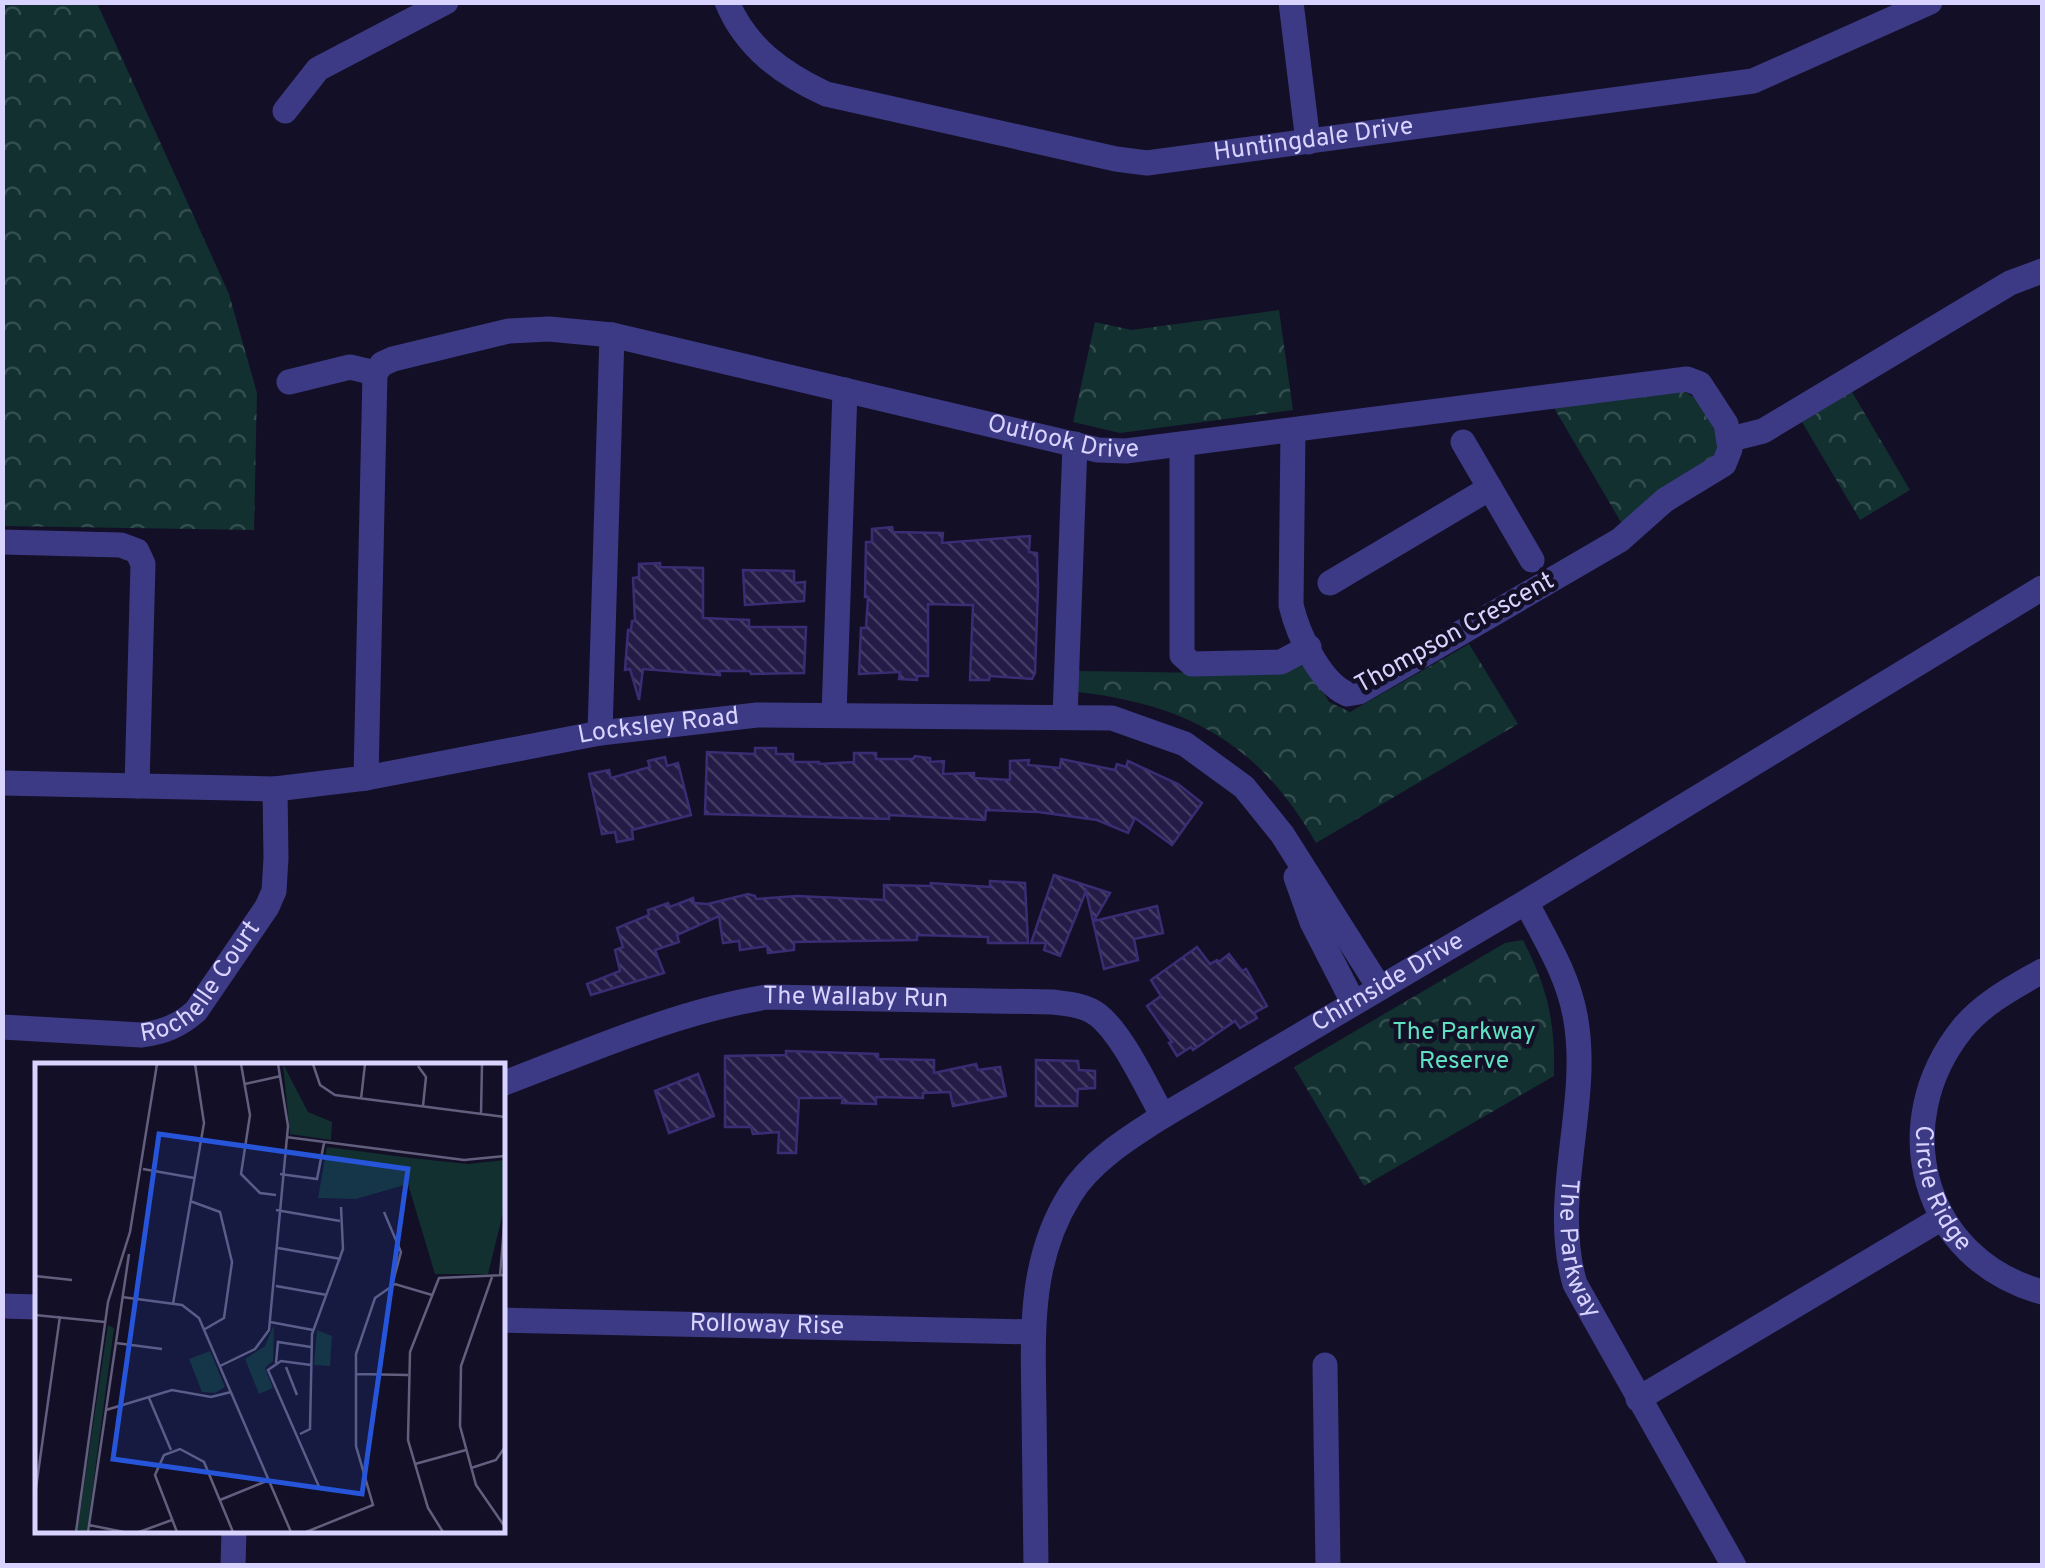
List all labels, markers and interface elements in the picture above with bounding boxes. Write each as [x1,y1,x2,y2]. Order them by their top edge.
street label: Huntingdale Drive [1211,111,1416,170]
street label: Outlook Drive [984,408,1141,467]
street label: Thompson Crescent [1350,566,1560,702]
street label: Locksley Road [575,701,741,753]
street label: Rochelle Court [138,915,269,1051]
street label: Chirnside Drive [1306,926,1470,1040]
street label: The Wallaby Run [763,981,948,1016]
park label: The Parkway Reserve [1392,1017,1536,1078]
inset map [35,1063,505,1533]
street label: Circle Ridge [1906,1125,1978,1259]
street label: The Parkway [1550,1177,1607,1325]
street label: Rolloway Rise [689,1308,845,1344]

